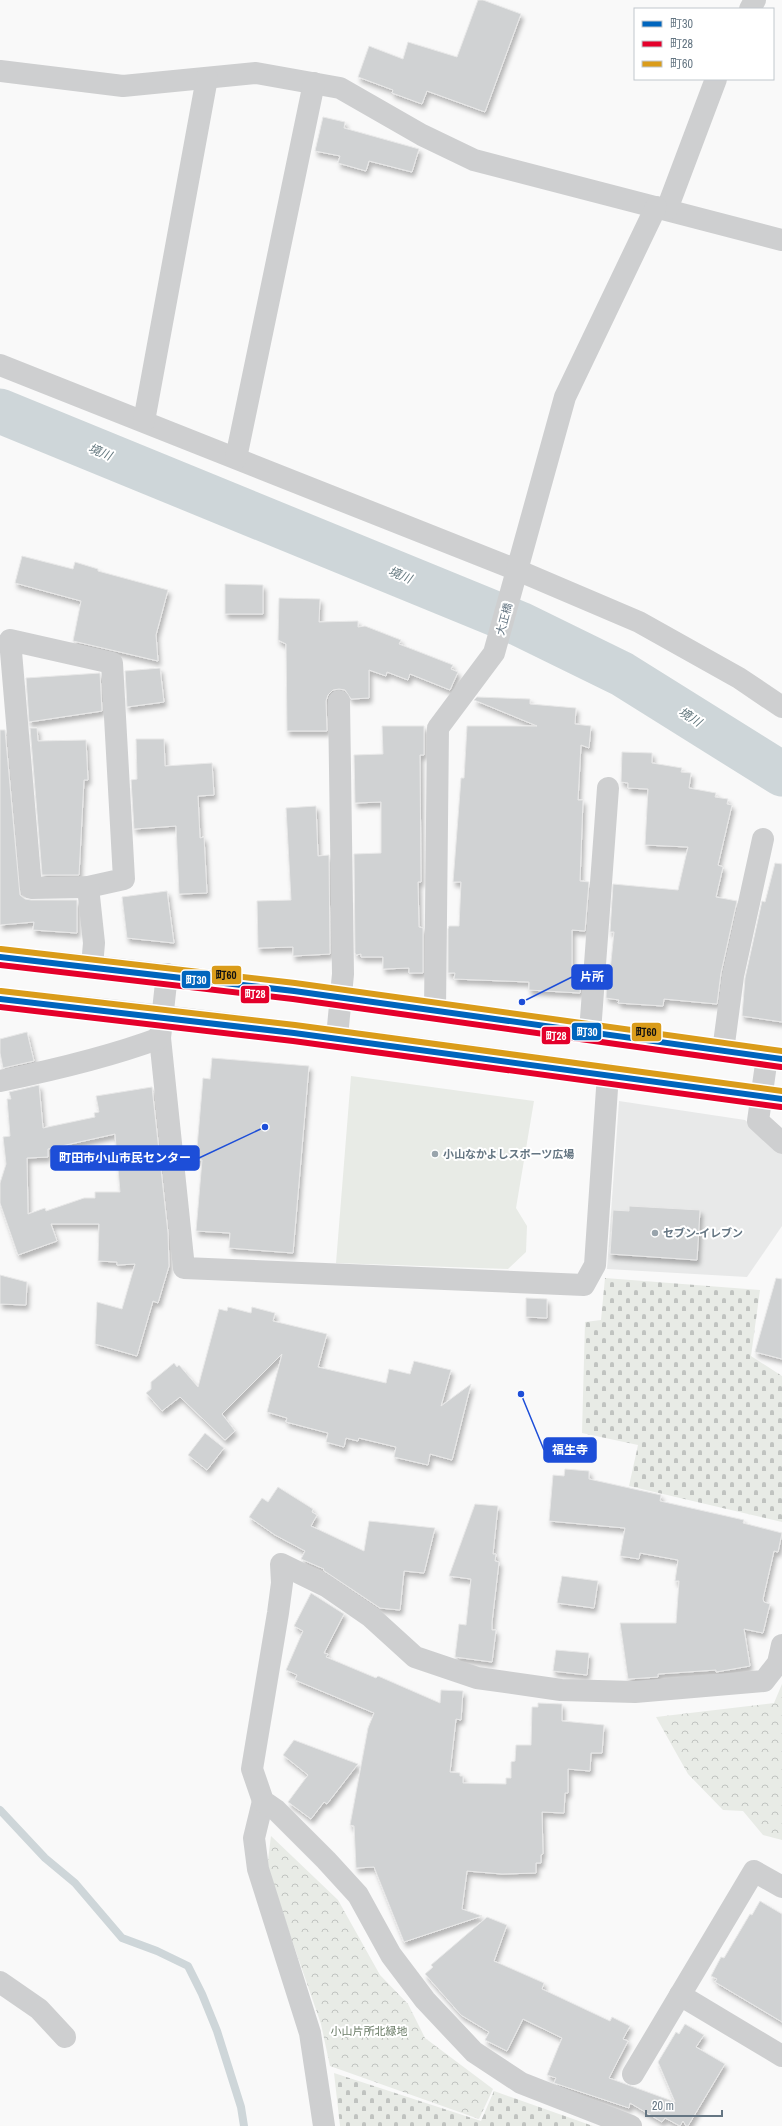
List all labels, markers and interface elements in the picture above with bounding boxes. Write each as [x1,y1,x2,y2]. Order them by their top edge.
legend [634,8,774,80]
text: 町30 [670,16,693,32]
text: 町28 [670,36,693,52]
text: 町60 [670,56,693,72]
water label: 境川 [86,440,116,465]
water label: 境川 [386,563,416,588]
street label: 大正橋 [493,601,515,637]
water label: 境川 [676,704,706,731]
line badge: 町60 [211,965,242,985]
callout: 片所 [572,965,612,989]
text: 町60 [215,968,237,982]
text: 片所 [580,969,604,985]
line badge: 町30 [181,970,211,989]
text: 町30 [185,973,207,987]
line badge: 町28 [240,985,270,1004]
text: 町28 [244,987,266,1001]
line badge: 町30 [571,1022,602,1041]
line badge: 町60 [631,1022,662,1042]
text: 町30 [576,1025,598,1039]
text: 町60 [635,1025,657,1039]
line badge: 町28 [541,1026,571,1045]
text: 町28 [545,1029,567,1043]
callout: 町田市小山市民センター [51,1146,199,1170]
place label: 小山なかよしスポーツ広場 [443,1147,574,1161]
marker: 小山なかよしスポーツ広場 [430,1149,440,1159]
text: 町田市小山市民センター [59,1150,191,1166]
place label: セブン-イレブン [663,1226,743,1240]
marker: セブン-イレブン [650,1228,660,1238]
callout: 福生寺 [544,1438,596,1462]
text: 福生寺 [552,1442,588,1458]
park label: 小山片所北緑地 [331,2024,408,2038]
scale bar [646,2092,722,2118]
text: 20 m [652,2098,674,2114]

